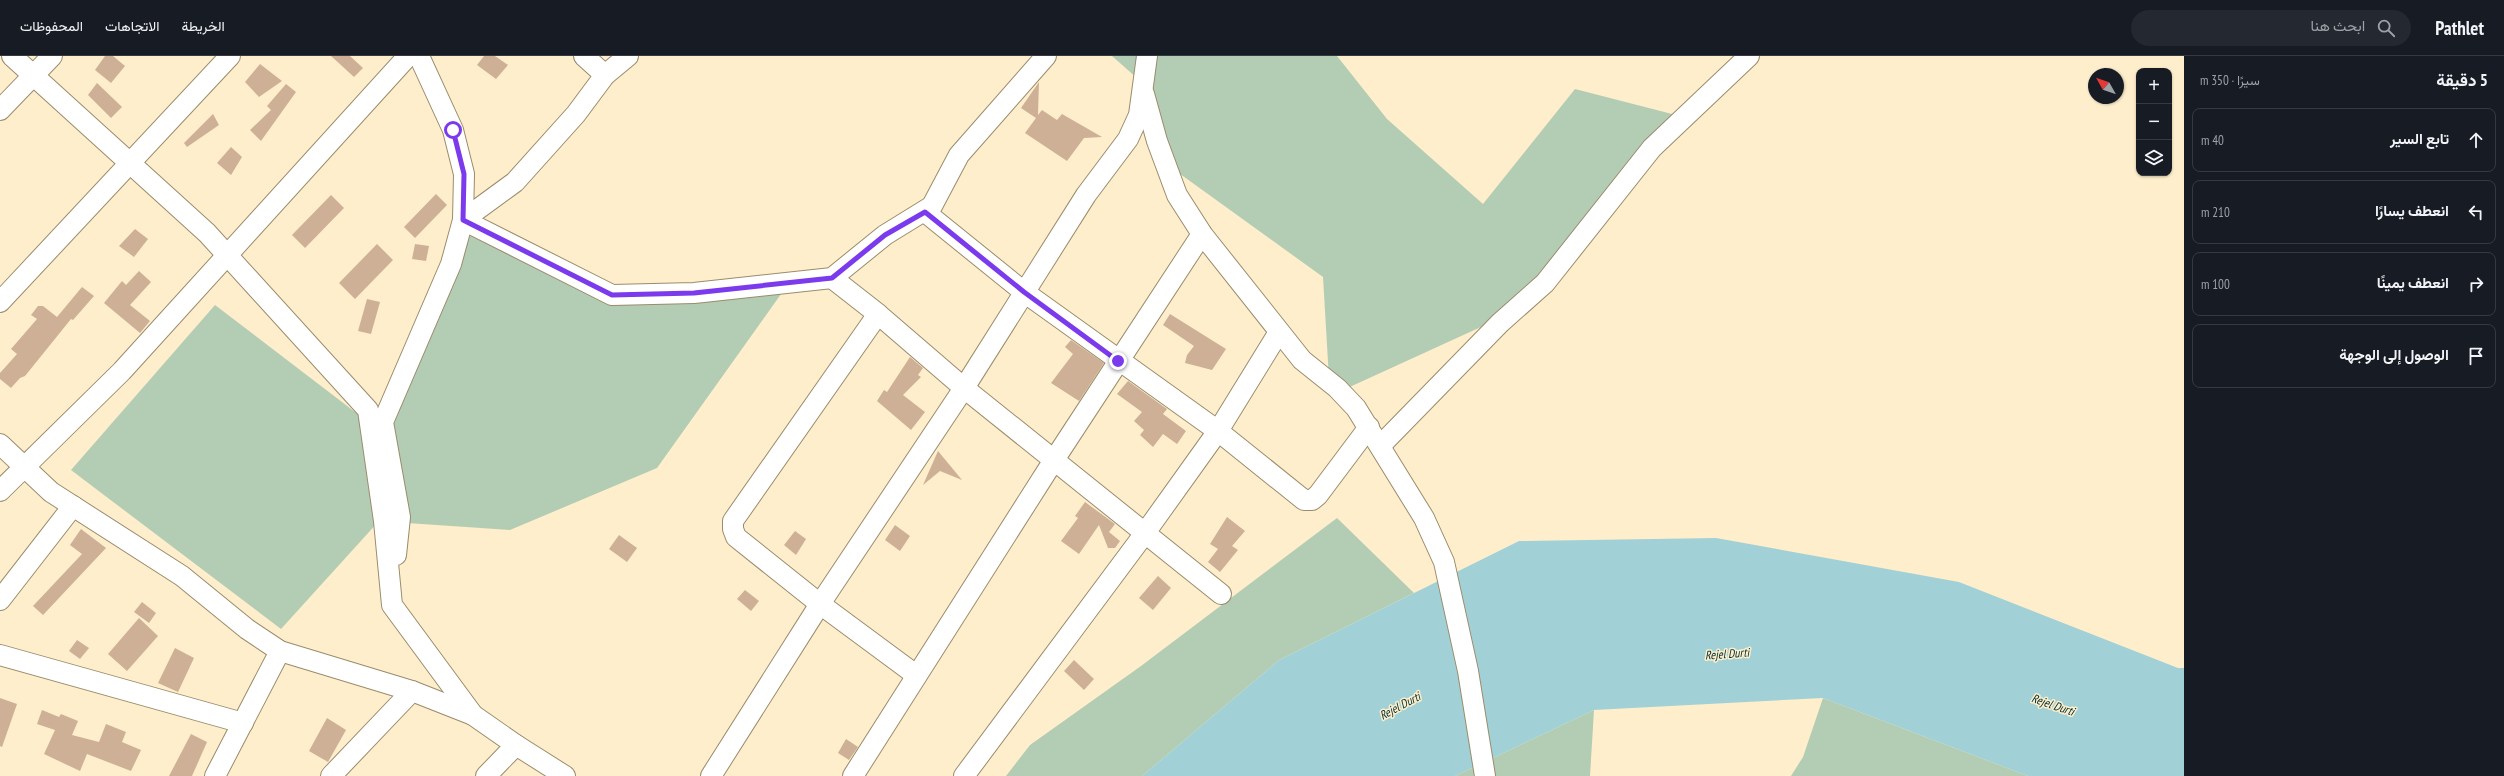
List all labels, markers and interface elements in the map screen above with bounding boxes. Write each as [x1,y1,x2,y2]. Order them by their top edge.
search box [2131,10,2411,46]
text: ابحث هنا [2311,16,2365,35]
text: Pathlet [2435,16,2484,40]
text: المحفوظات [20,17,83,35]
text: الاتجاهات [105,17,159,35]
text: الخريطة [181,17,225,35]
icon: search [2375,17,2397,39]
north arrow [2088,68,2124,104]
map controls [2136,68,2172,176]
button: + [2136,68,2172,104]
text: 5 دقيقة [2436,69,2488,91]
text: سيرًا · 350 m [2200,72,2260,89]
button: − [2136,104,2172,140]
route start [444,121,462,139]
text: تابع السير [2390,129,2449,148]
icon: ahead [2465,129,2487,151]
text: 40 m [2201,132,2224,149]
button: layers [2136,140,2172,176]
text: انعطف يسارًا [2375,201,2449,220]
icon: left [2465,201,2487,223]
text: 210 m [2201,204,2230,221]
text: انعطف يمينًا [2377,273,2449,292]
icon: right [2465,273,2487,295]
text: 100 m [2201,276,2230,293]
text: الوصول إلى الوجهة [2339,345,2449,364]
icon: arrive [2465,345,2487,367]
route end [1109,352,1127,370]
water label: Rejel Durti [1704,644,1751,663]
water label: Rejel Durti [1377,688,1424,723]
water label: Rejel Durti [2030,690,2078,719]

